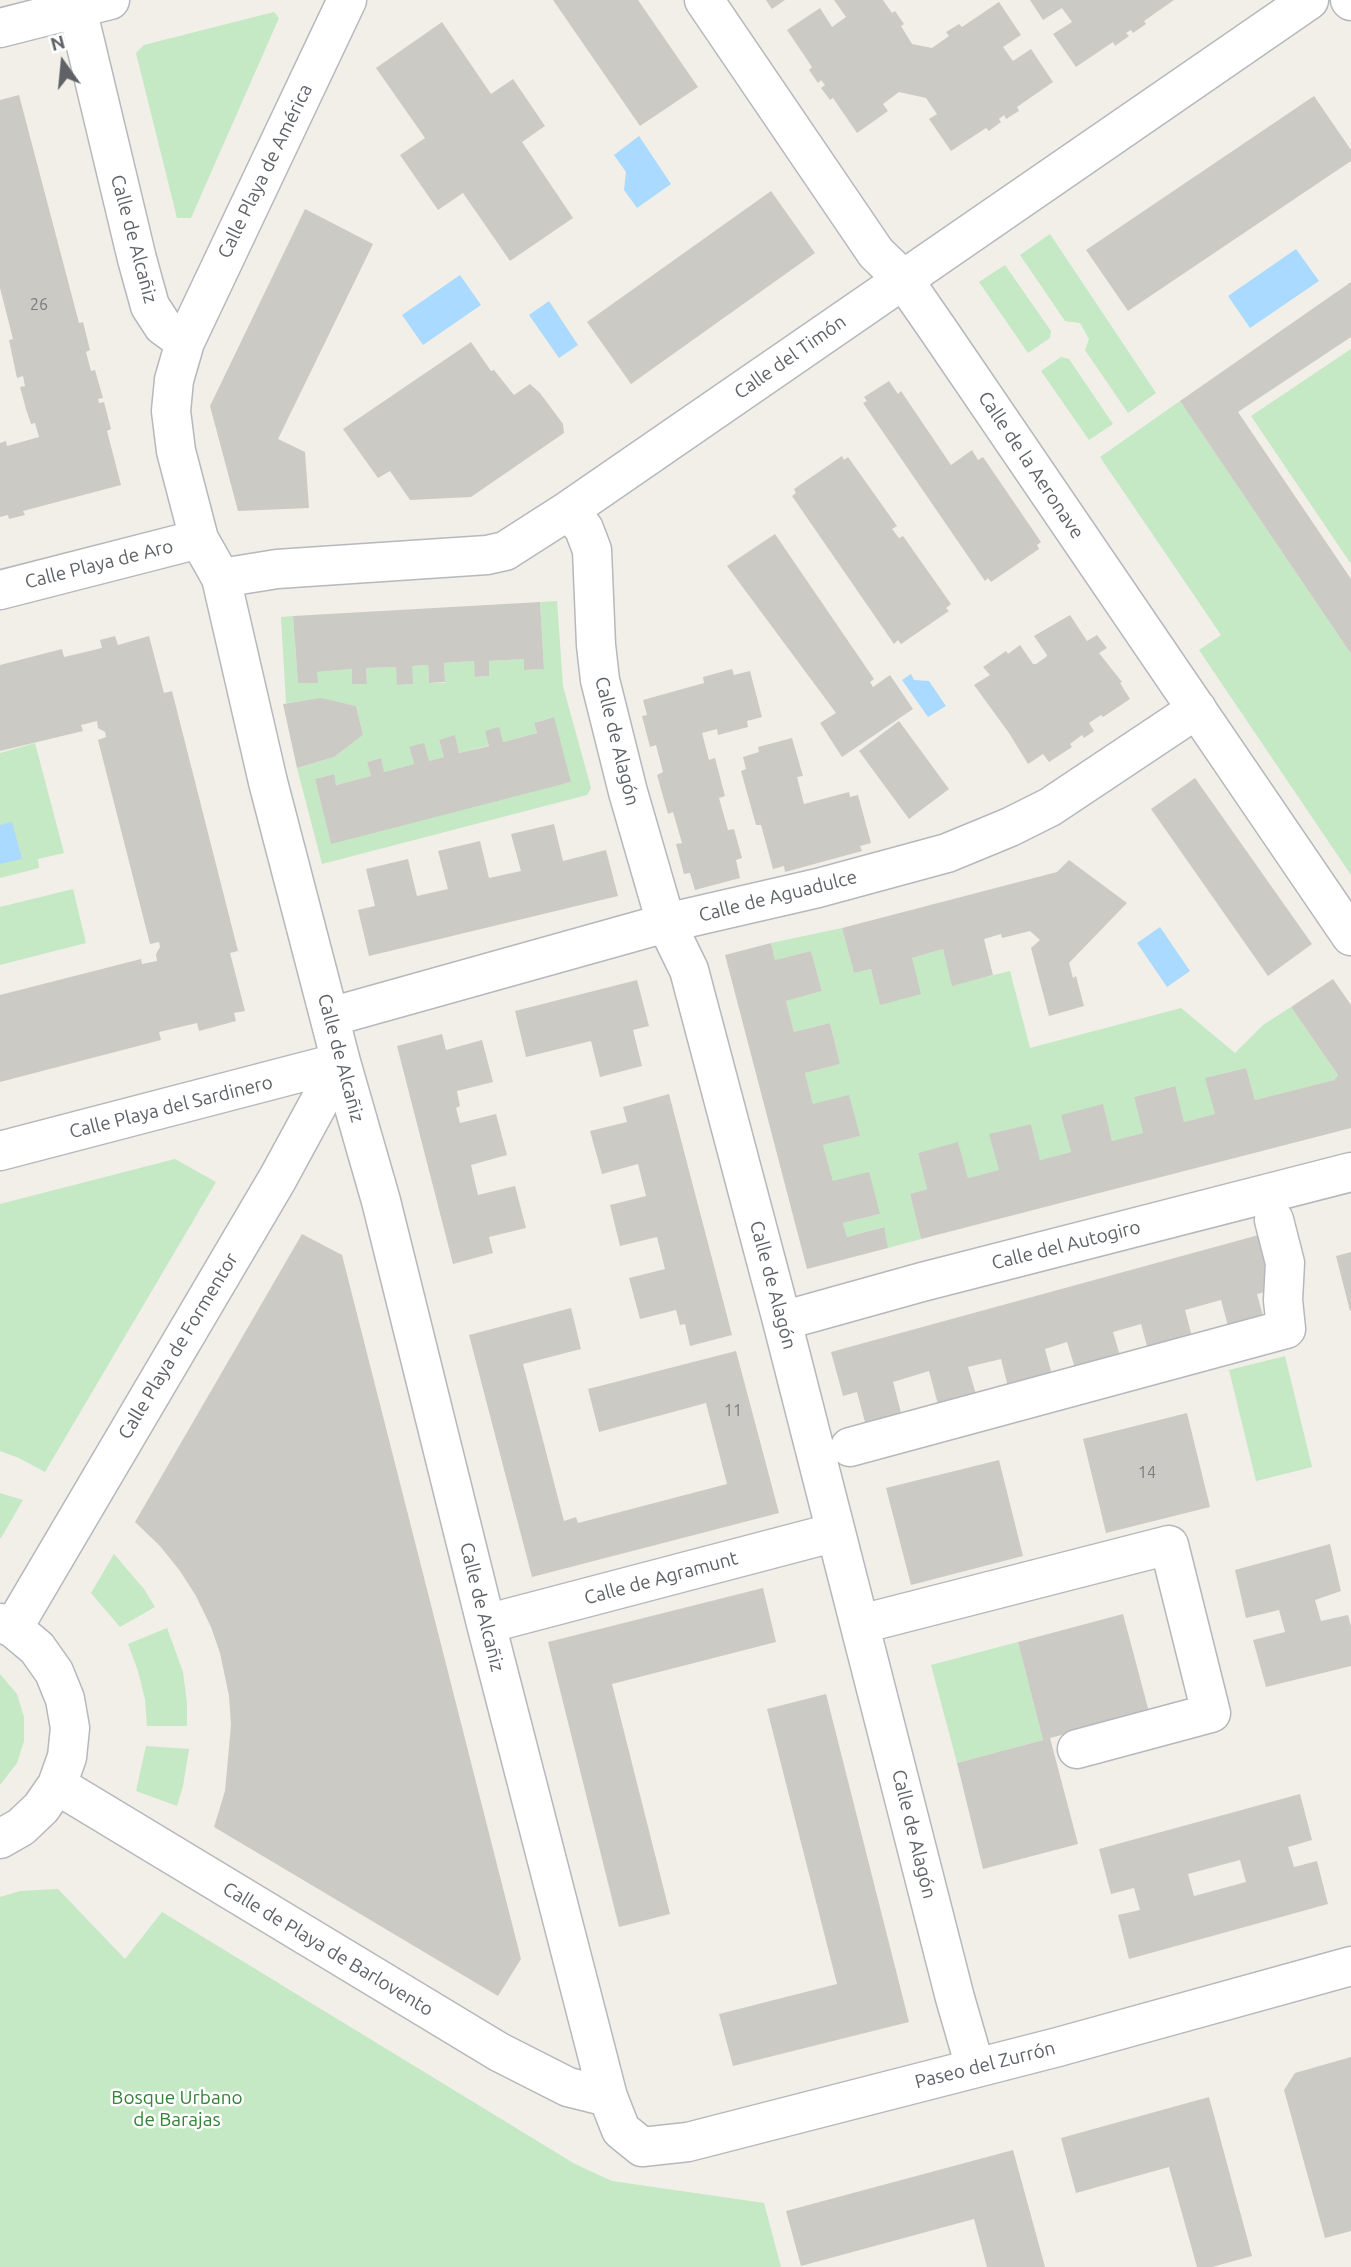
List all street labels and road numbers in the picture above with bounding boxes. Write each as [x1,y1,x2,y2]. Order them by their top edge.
street label: Calle Playa de América [213,80,317,262]
street label: Calle de Alcañiz [106,172,162,306]
street label: Calle del Timón [730,310,850,404]
street label: Calle de la Aeronave [973,387,1089,543]
street label: Calle Playa de Aro [22,535,176,593]
street label: Calle de Alagón [590,674,644,808]
street label: Calle de Aguadulce [697,865,859,927]
street label: Calle de Alcañiz [313,991,369,1125]
street label: Calle Playa del Sardinero [67,1071,275,1143]
street label: Calle del Autogiro [989,1215,1143,1275]
street label: Calle de Alagón [745,1218,801,1352]
street label: Calle Playa de Formentor [113,1249,243,1443]
street label: Calle de Alcañiz [455,1540,509,1674]
street label: Calle de Agramunt [582,1547,740,1609]
street label: Calle de Alagón [887,1767,941,1901]
street label: Calle de Playa de Barlovento [219,1877,437,2021]
street label: Paseo del Zurrón [912,2037,1058,2093]

